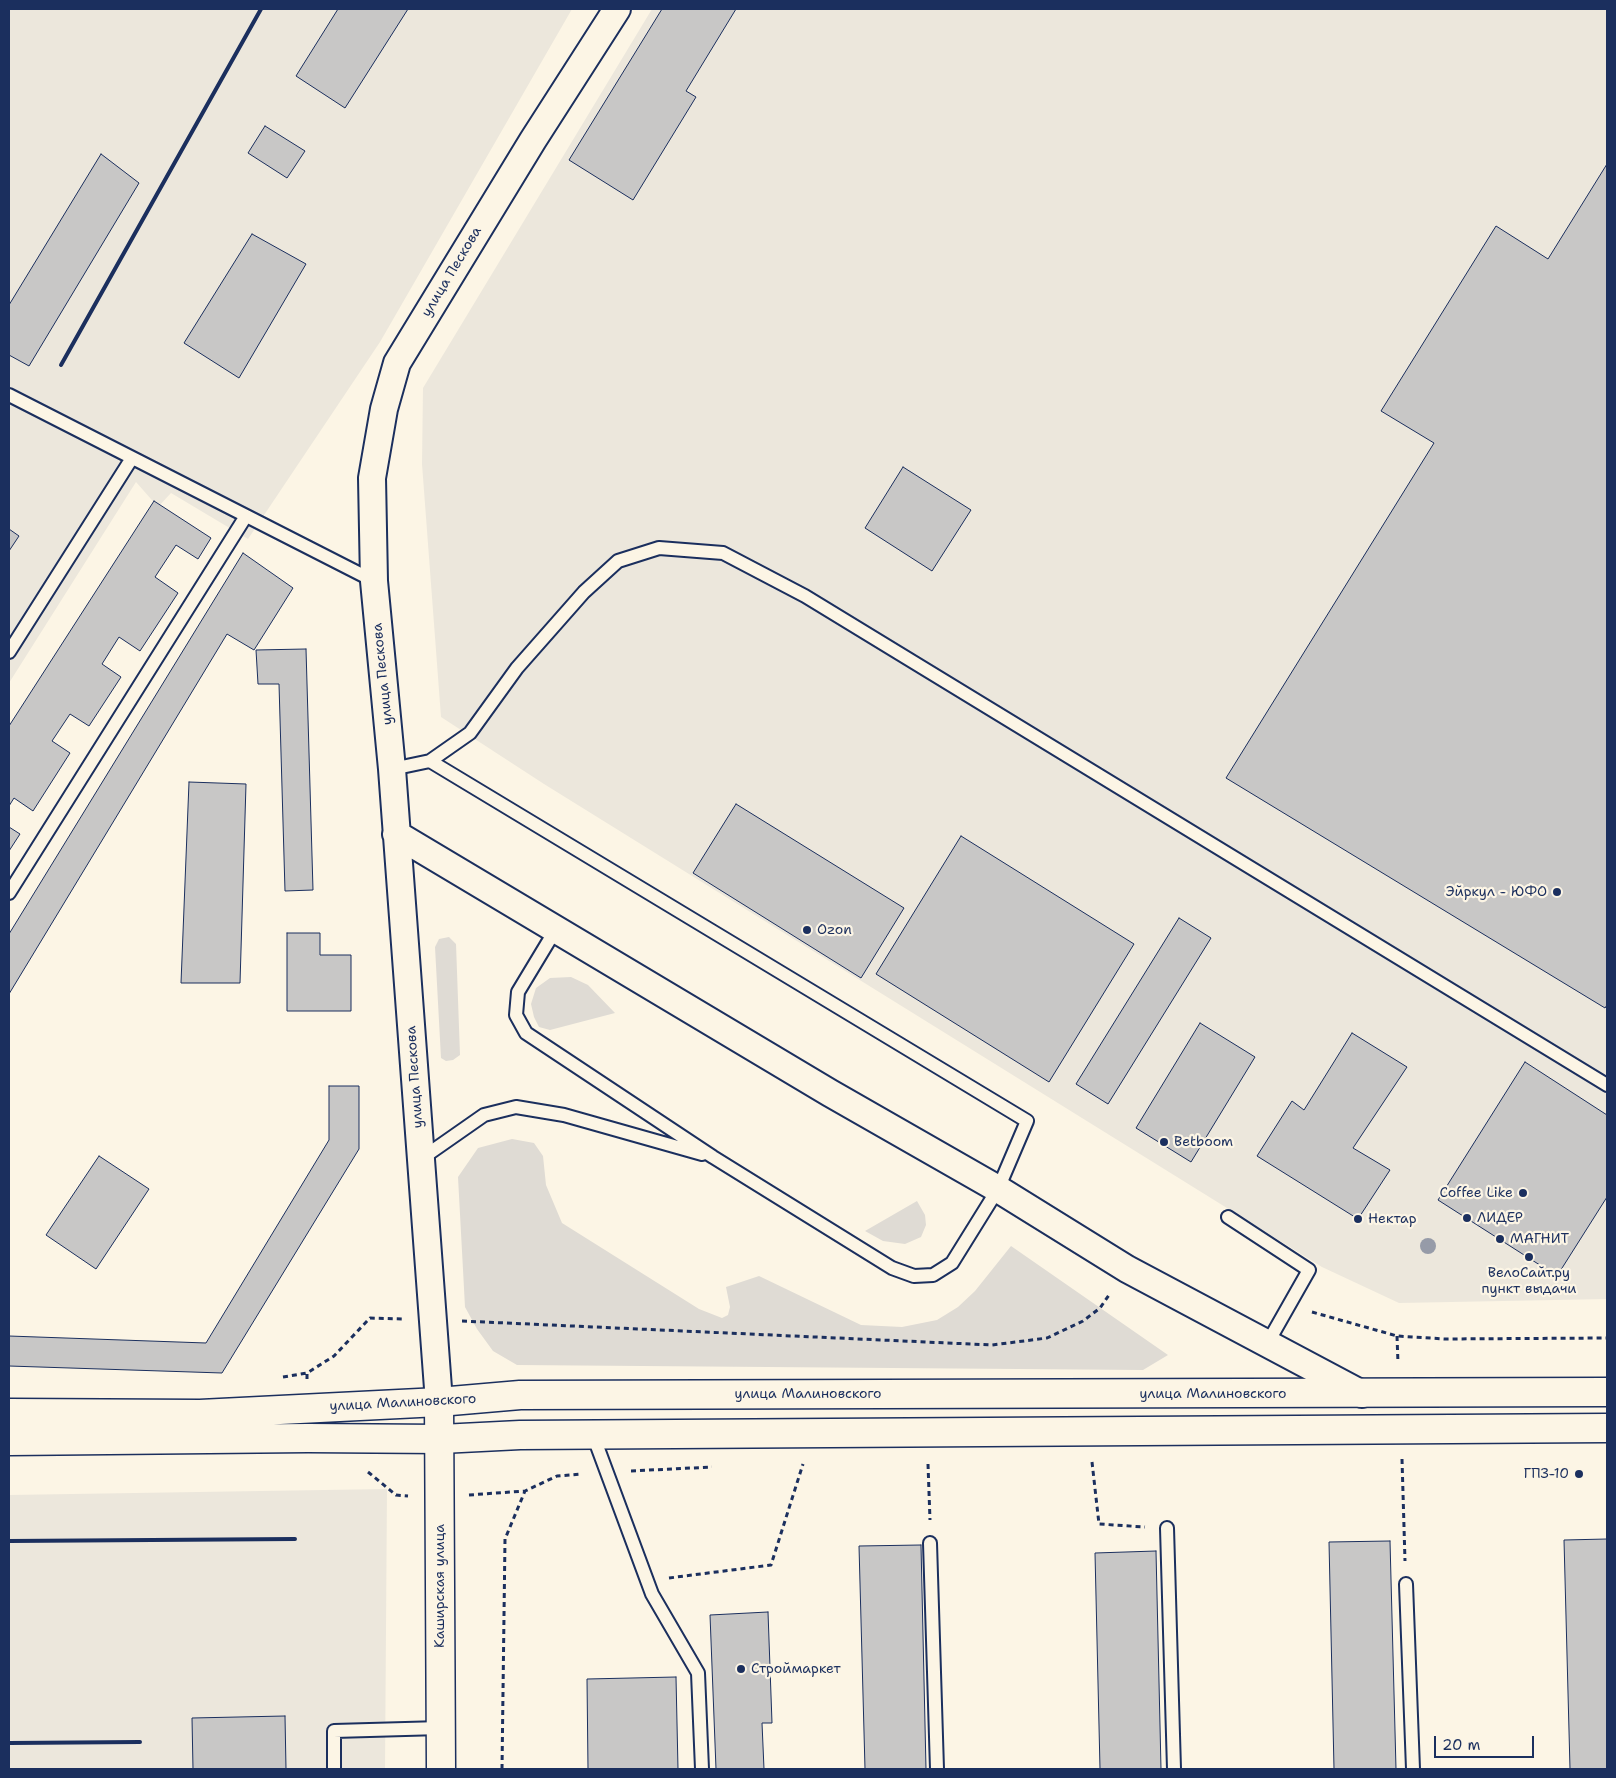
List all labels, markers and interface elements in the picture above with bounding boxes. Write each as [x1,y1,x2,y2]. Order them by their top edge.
street label: улица Пескова [418,224,486,320]
street label: улица Пескова [369,622,397,726]
place label: Эйркул - ЮФО [1446,884,1547,900]
marker: Эйркул - ЮФО [1551,886,1563,898]
place label: Ozon [817,922,852,938]
marker: Ozon [801,924,813,936]
street label: улица Пескова [403,1025,427,1129]
place label: Betboom [1174,1134,1233,1150]
marker: Betboom [1158,1136,1170,1148]
place label: Coffee Like [1439,1185,1513,1201]
marker: Coffee Like [1517,1187,1529,1199]
place label: ЛИДЕР [1477,1210,1523,1226]
place label: Нектар [1368,1211,1417,1227]
marker: ЛИДЕР [1461,1212,1473,1224]
marker: Нектар [1352,1213,1364,1225]
place label: МАГНИТ [1510,1231,1569,1247]
marker: МАГНИТ [1494,1233,1506,1245]
marker: ВелоСайт.ру пункт выдачи [1523,1251,1535,1263]
place label: ВелоСайт.ру пункт выдачи [1482,1265,1576,1298]
street label: улица Малиновского [735,1386,881,1402]
street label: улица Малиновского [1140,1386,1286,1402]
street label: улица Малиновского [329,1391,477,1415]
place label: ГПЗ-10 [1524,1466,1569,1482]
marker: ГПЗ-10 [1573,1468,1585,1480]
street label: Каширская улица [432,1524,448,1648]
place label: Строймаркет [751,1661,841,1677]
marker: Строймаркет [735,1663,747,1675]
scale bar [1436,1726,1536,1758]
text: 20 m [1442,1735,1481,1755]

